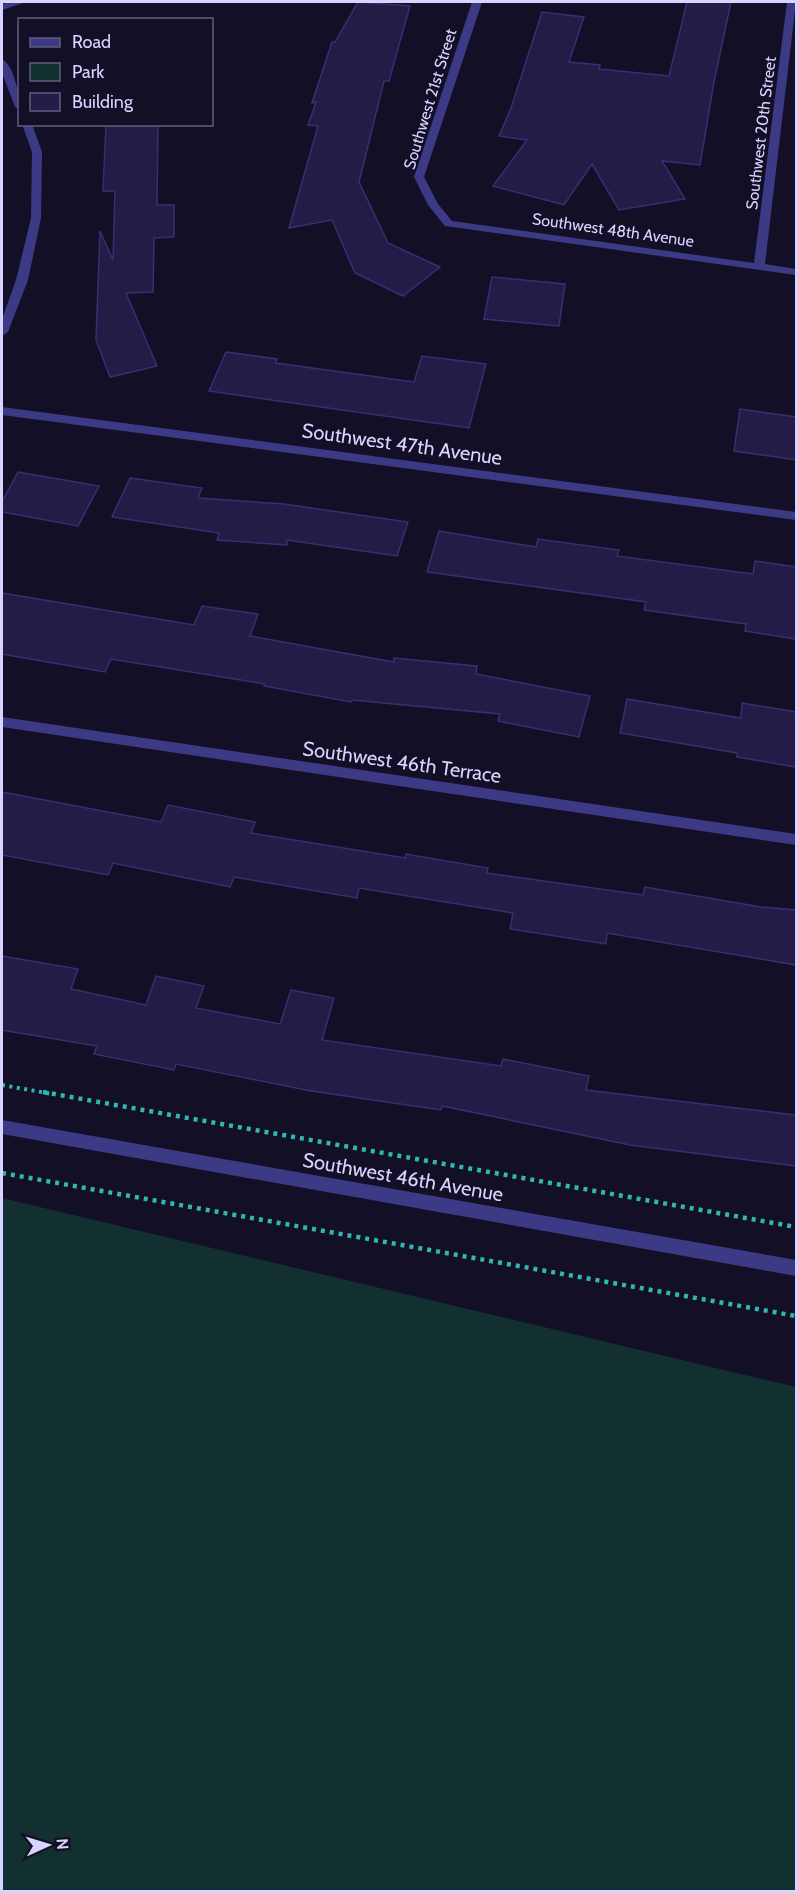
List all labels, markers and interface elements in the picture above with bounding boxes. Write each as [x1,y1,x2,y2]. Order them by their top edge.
legend [18,18,213,126]
street label: Southwest 21st Street [400,26,461,172]
text: Road [72,31,111,53]
street label: Southwest 20th Street [742,55,780,211]
text: Park [72,61,105,83]
text: Building [72,91,134,113]
street label: Southwest 48th Avenue [531,209,695,251]
street label: Southwest 47th Avenue [300,418,504,470]
street label: Southwest 46th Terrace [301,736,503,788]
street label: Southwest 46th Avenue [301,1148,505,1206]
north arrow [18,1815,78,1875]
text: N [53,1838,72,1850]

